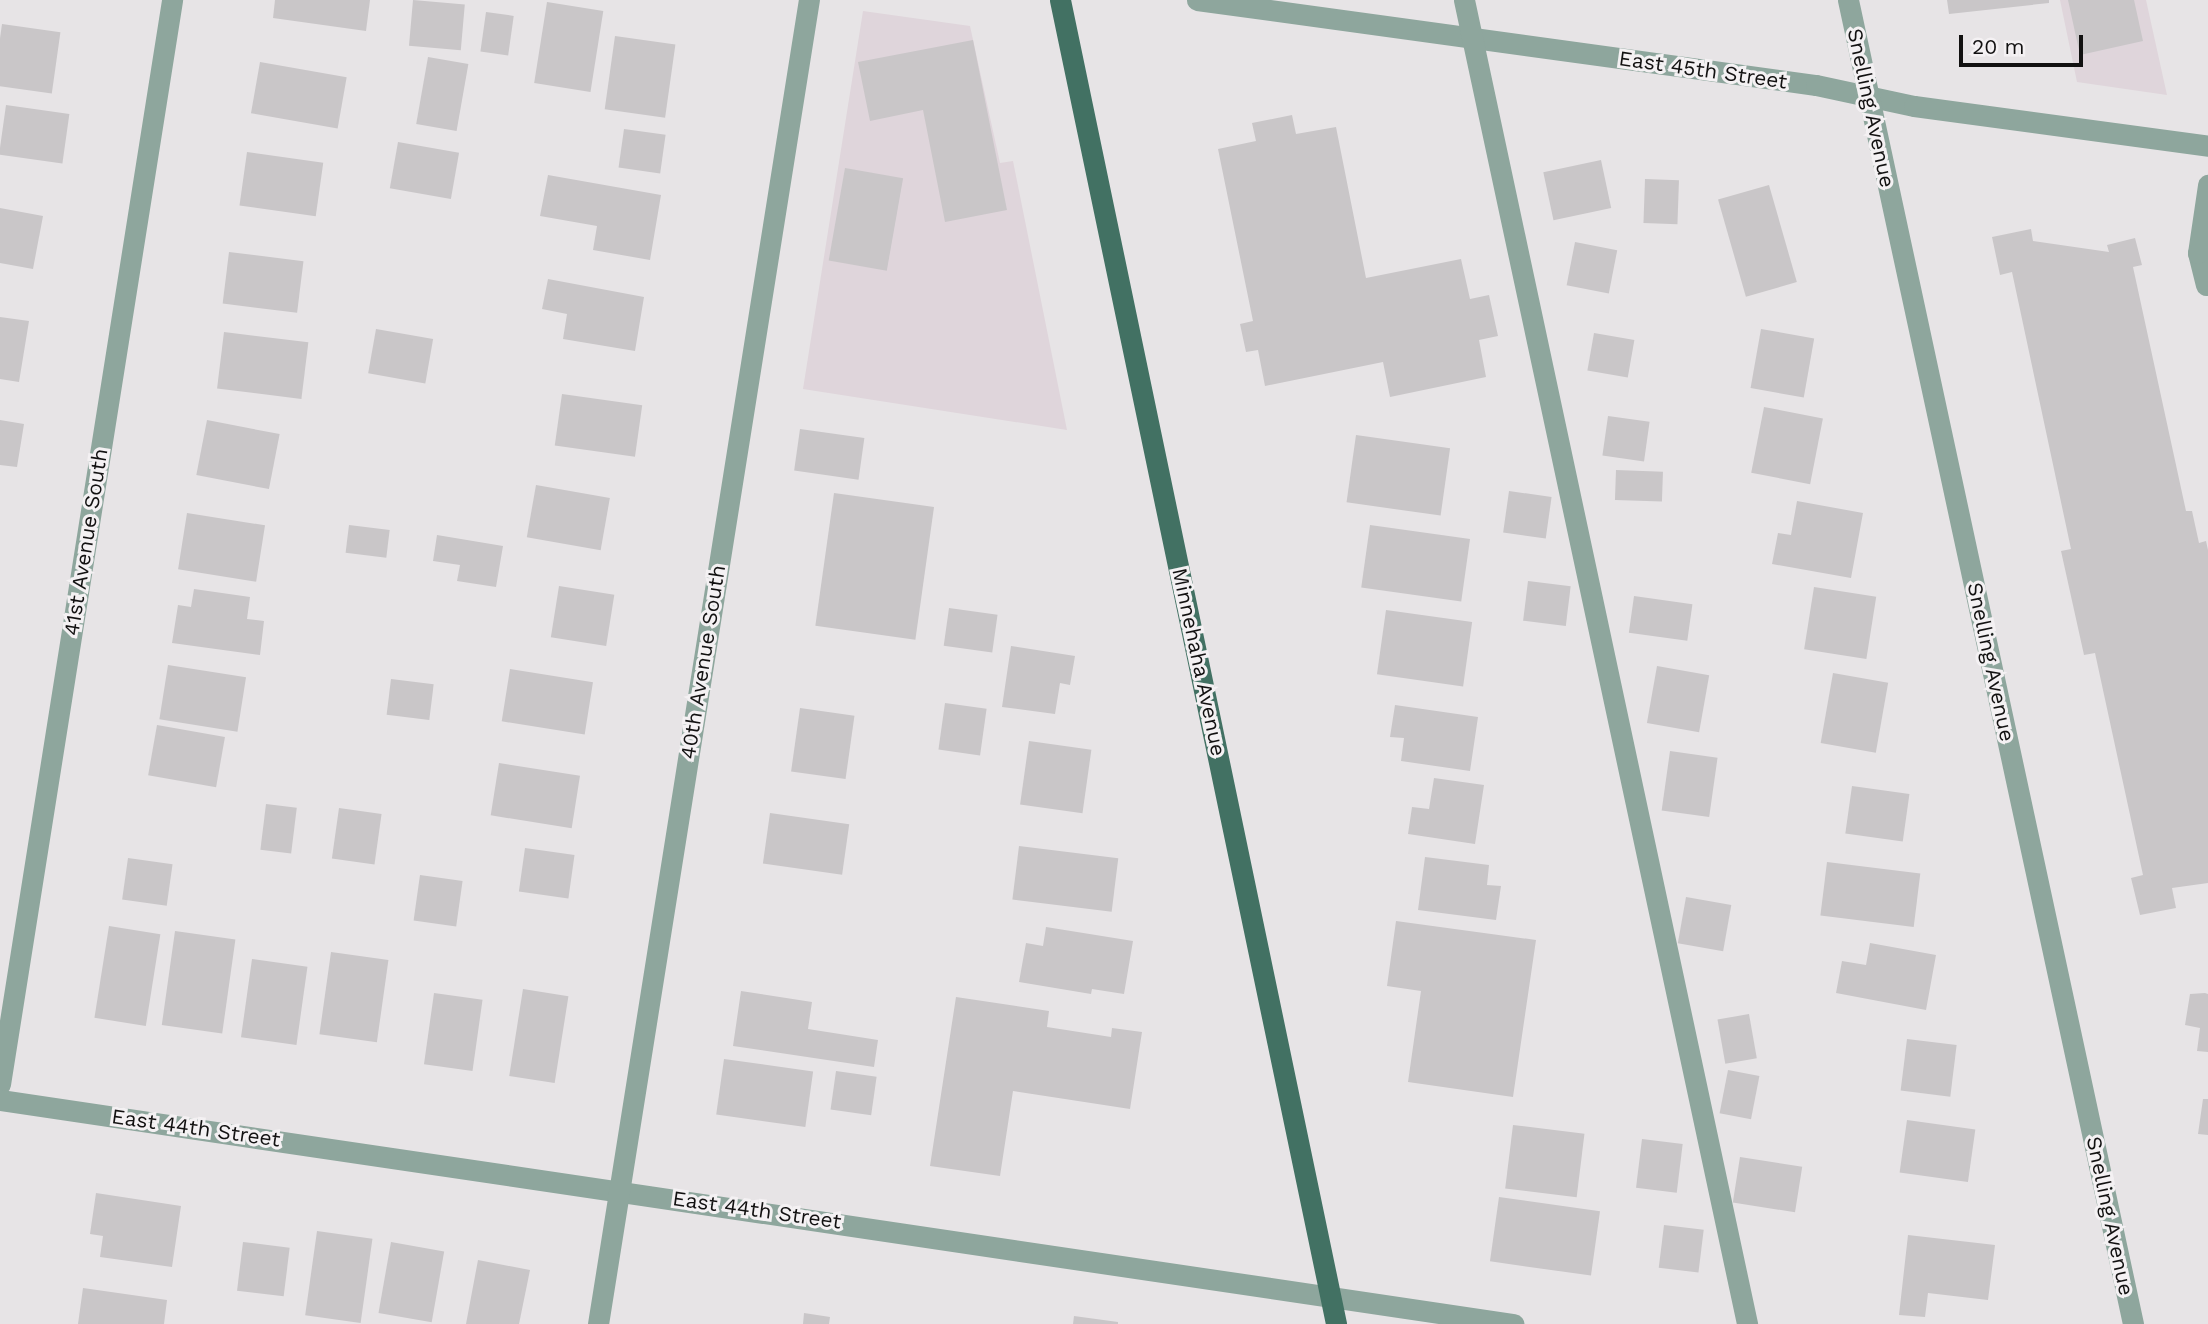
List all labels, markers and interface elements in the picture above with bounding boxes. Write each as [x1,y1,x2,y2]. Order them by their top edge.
scale bar [1963,21,2087,65]
street label: Snelling Avenue [1842,26,1900,190]
text: 20 m [1972,34,2024,59]
street label: East 45th Street [1617,46,1789,94]
street label: 41st Avenue South [59,446,113,638]
street label: 40th Avenue South [675,563,731,761]
street label: Minnehaha Avenue [1167,565,1231,759]
street label: Snelling Avenue [1962,580,2020,744]
street label: East 44th Street [110,1104,282,1152]
street label: Snelling Avenue [2081,1134,2139,1298]
street label: East 44th Street [671,1186,843,1234]

